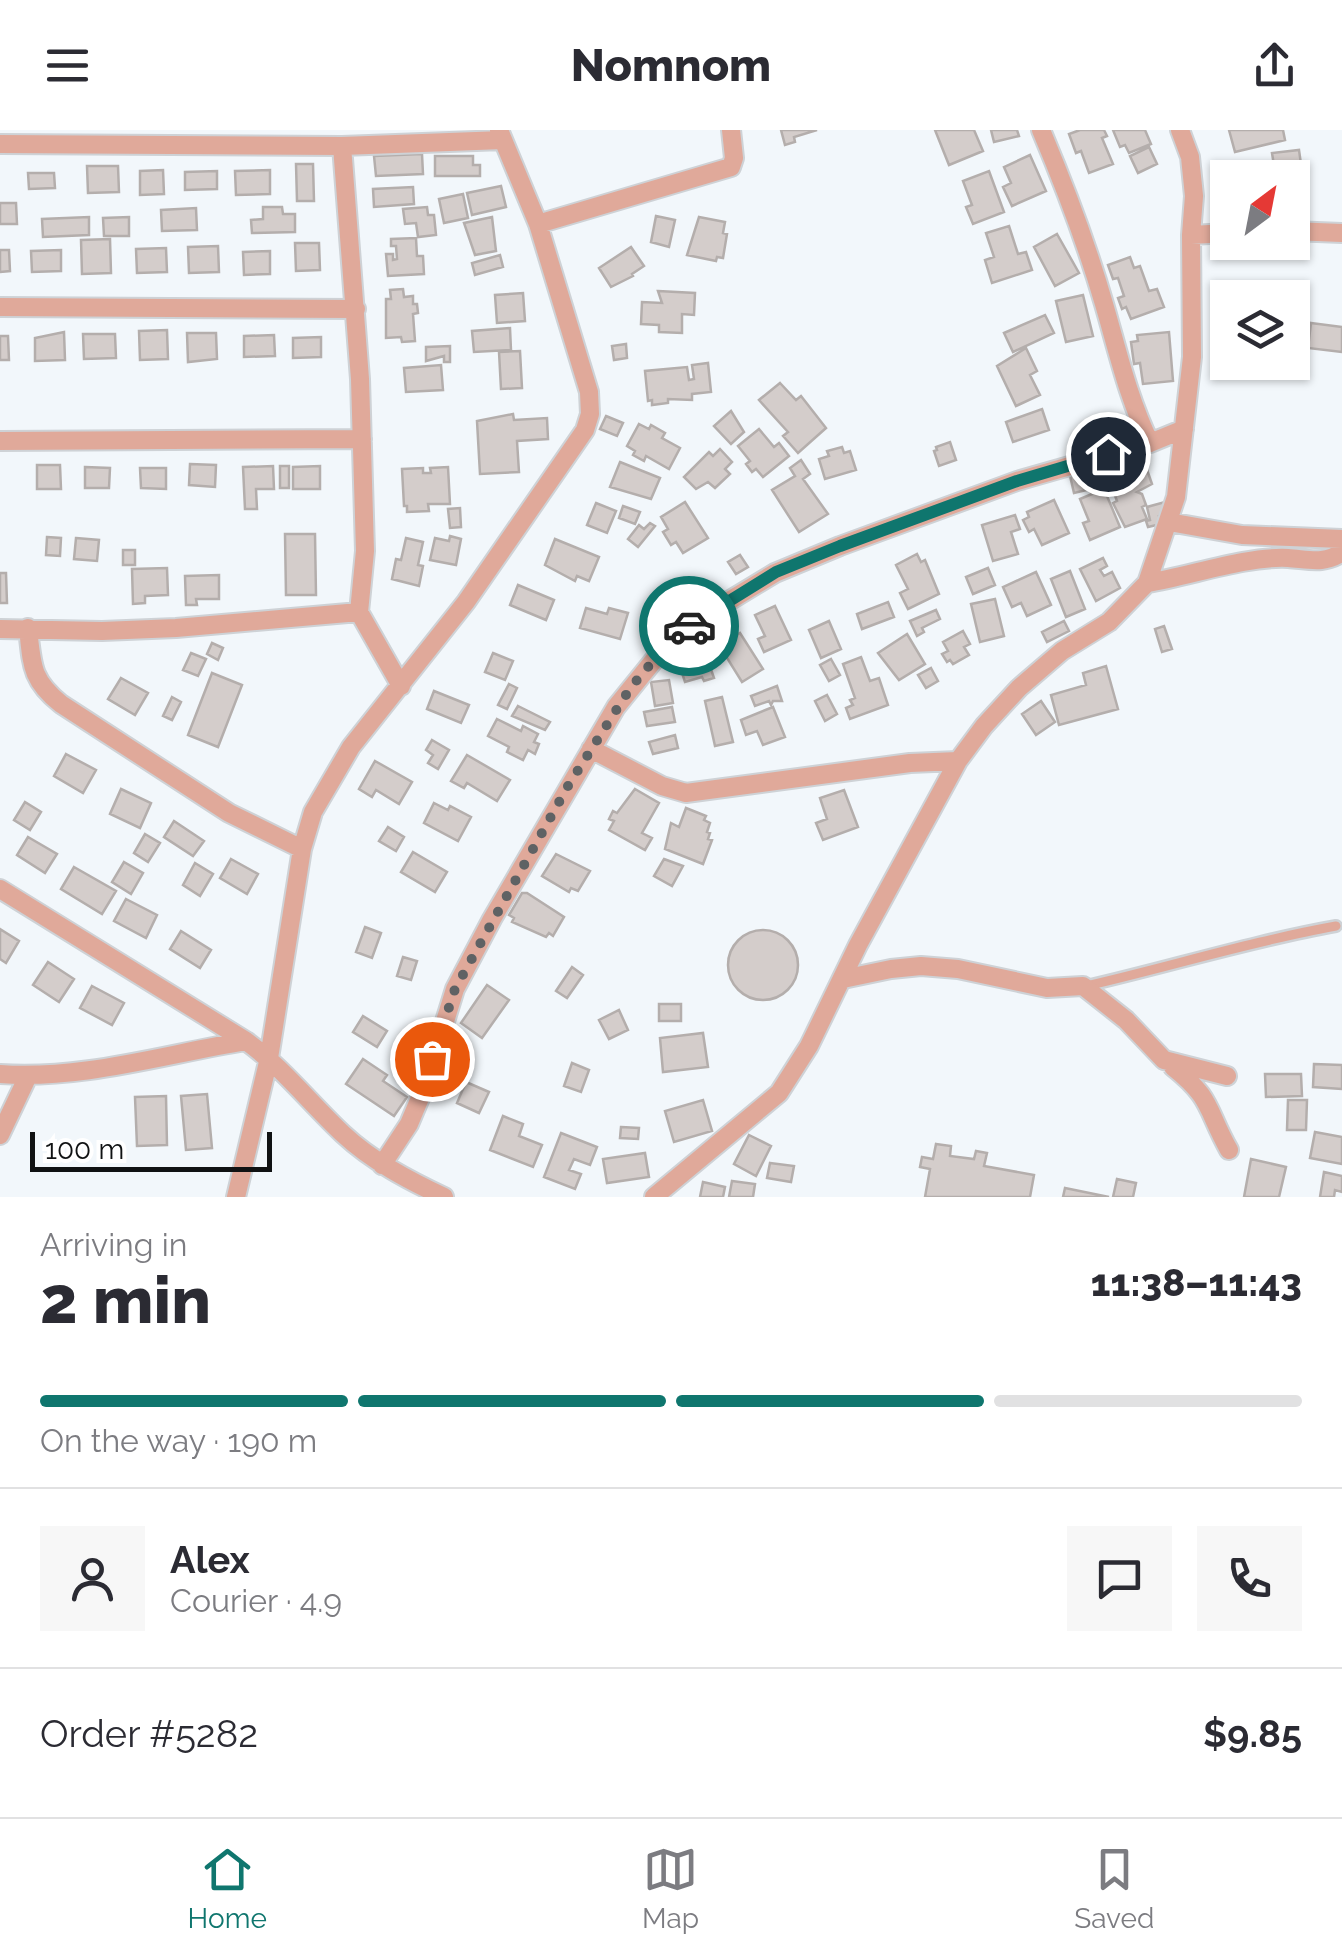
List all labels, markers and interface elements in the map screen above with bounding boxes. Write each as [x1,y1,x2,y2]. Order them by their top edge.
icon: menu [40,38,95,93]
icon: share [1247,38,1302,93]
text: Nomnom [571,39,771,92]
north arrow [1210,160,1310,260]
map controls [1210,160,1310,380]
button: layers [1210,280,1310,380]
pin [1066,412,1151,497]
icon: home [1081,427,1136,482]
courier [639,576,739,676]
icon: car [662,599,717,654]
pin [390,1017,475,1102]
icon: bag [405,1032,460,1087]
scale bar [30,1127,272,1172]
text: 100 m [45,1133,124,1166]
text: Arriving in [40,1226,187,1263]
text: 11:38–11:43 [1091,1260,1302,1305]
text: 2 min [40,1262,211,1338]
text: On the way · 190 m [40,1422,317,1459]
button: person [40,1526,145,1631]
button: chat [1067,1526,1172,1631]
button: phone [1197,1526,1302,1631]
text: Alex [170,1537,250,1582]
text: Courier · 4.9 [170,1582,342,1619]
text: Order #5282 [40,1711,258,1756]
text: $9.85 [1203,1711,1302,1756]
tab: Home [188,1842,267,1935]
tab: Map [642,1842,699,1935]
tab: Saved [1074,1842,1154,1935]

